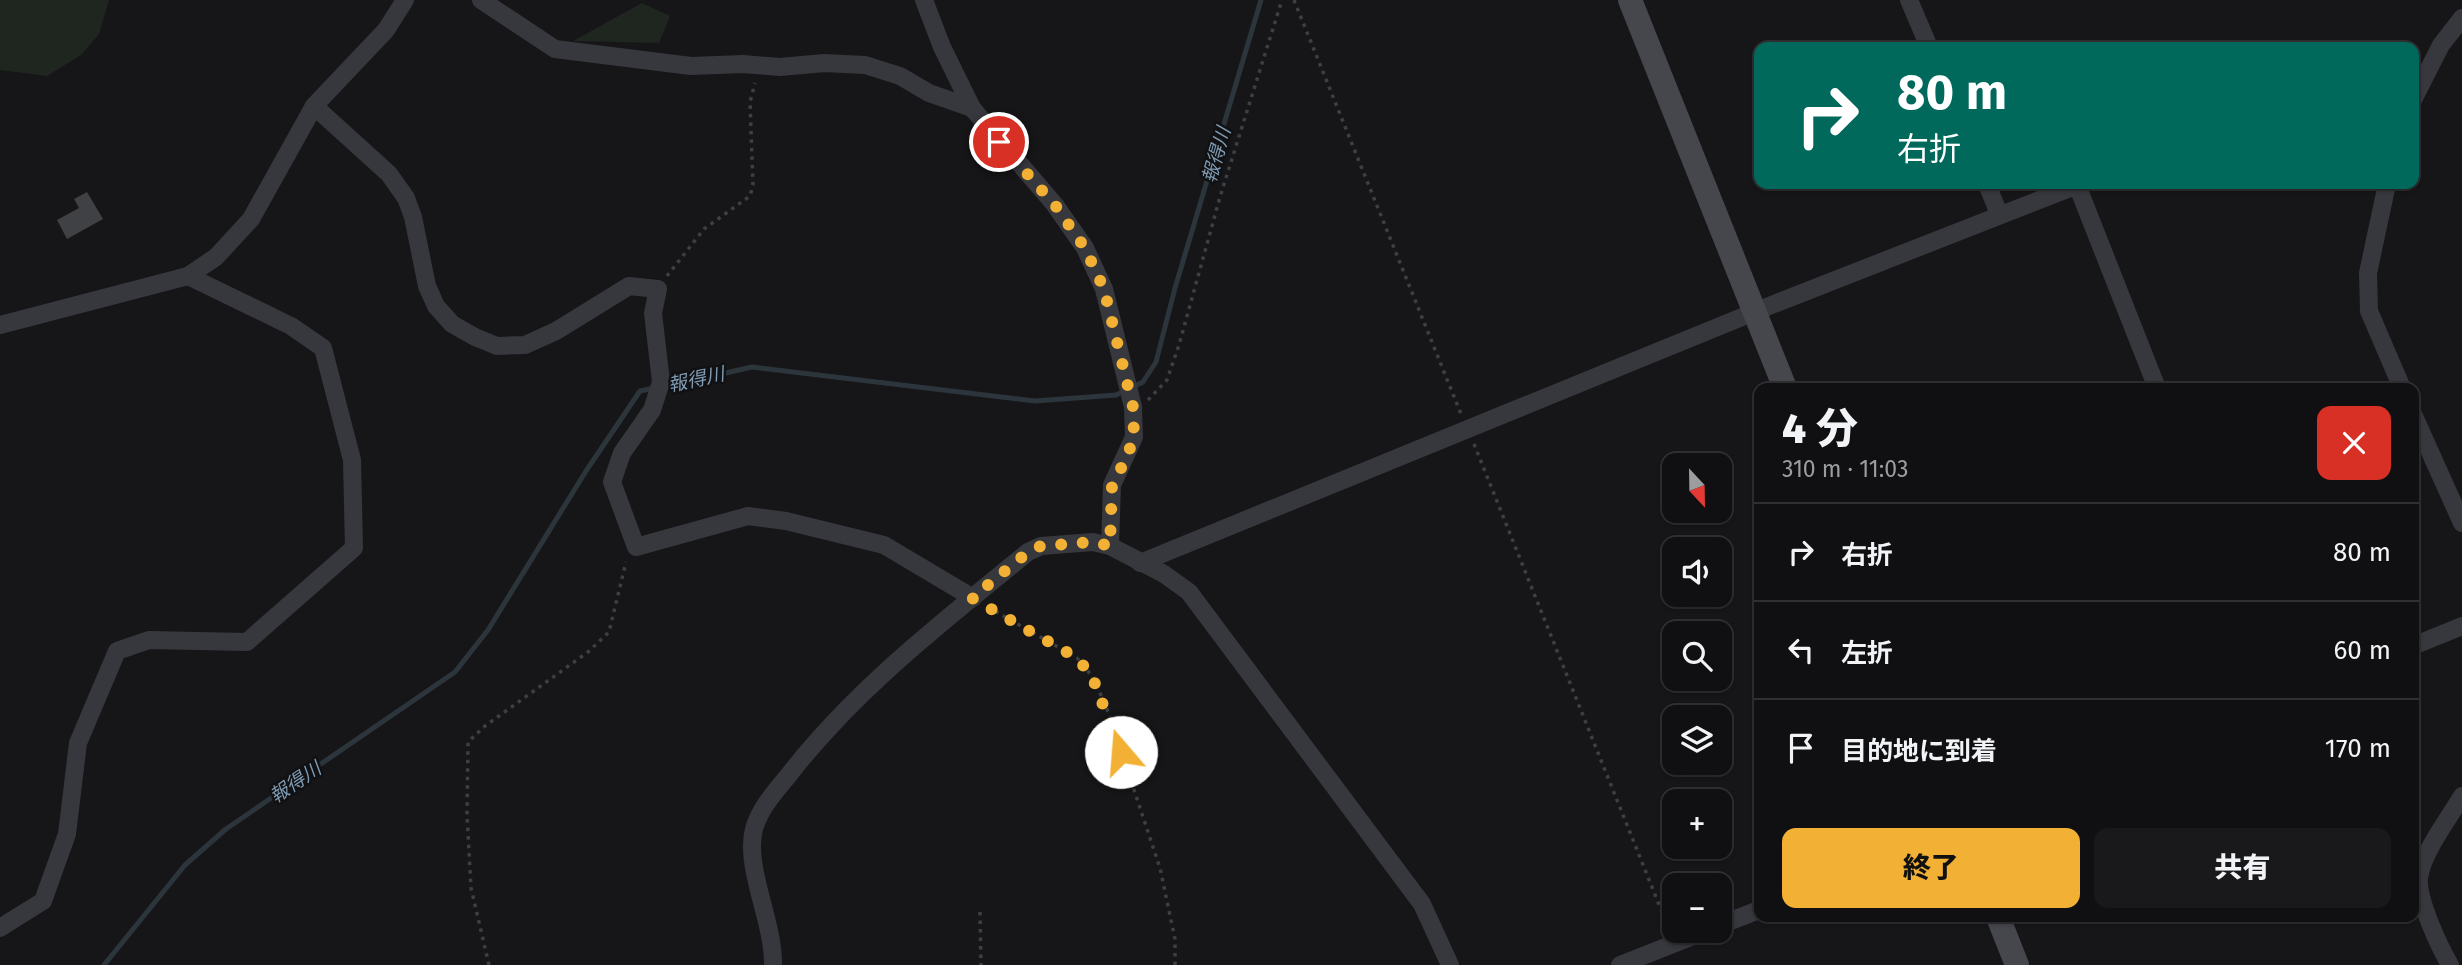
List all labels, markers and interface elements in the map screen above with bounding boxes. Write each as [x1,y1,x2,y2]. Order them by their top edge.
text: 80 m [1897,63,2007,122]
icon: right [1782,70,1873,161]
pin [969,112,1029,172]
icon: arrive [980,123,1018,161]
water label: 報得川 [1198,123,1236,186]
text: 右折 [1897,130,1961,168]
water label: 報得川 [666,362,728,397]
text: 4 分 [1782,404,1858,454]
button: close [2317,406,2391,480]
north arrow [1662,453,1732,523]
map controls [1662,453,1732,943]
text: 310 m · 11:03 [1782,455,1908,483]
icon: right [1782,533,1820,571]
button: sound [1662,537,1732,607]
text: 80 m [2333,537,2391,568]
text: 右折 [1841,540,1893,571]
button: search [1662,621,1732,691]
icon: left [1782,631,1820,669]
text: 60 m [2333,635,2391,666]
text: 左折 [1841,638,1893,669]
button: layers [1662,705,1732,775]
position arrow [1084,715,1158,789]
icon: arrive [1782,729,1820,767]
text: 170 m [2325,733,2391,764]
text: 目的地に到着 [1841,736,1997,767]
water label: 報得川 [265,756,327,808]
button: + [1662,789,1732,859]
button: 終了 [1782,828,2080,908]
button: 共有 [2094,828,2391,908]
button: − [1662,873,1732,943]

